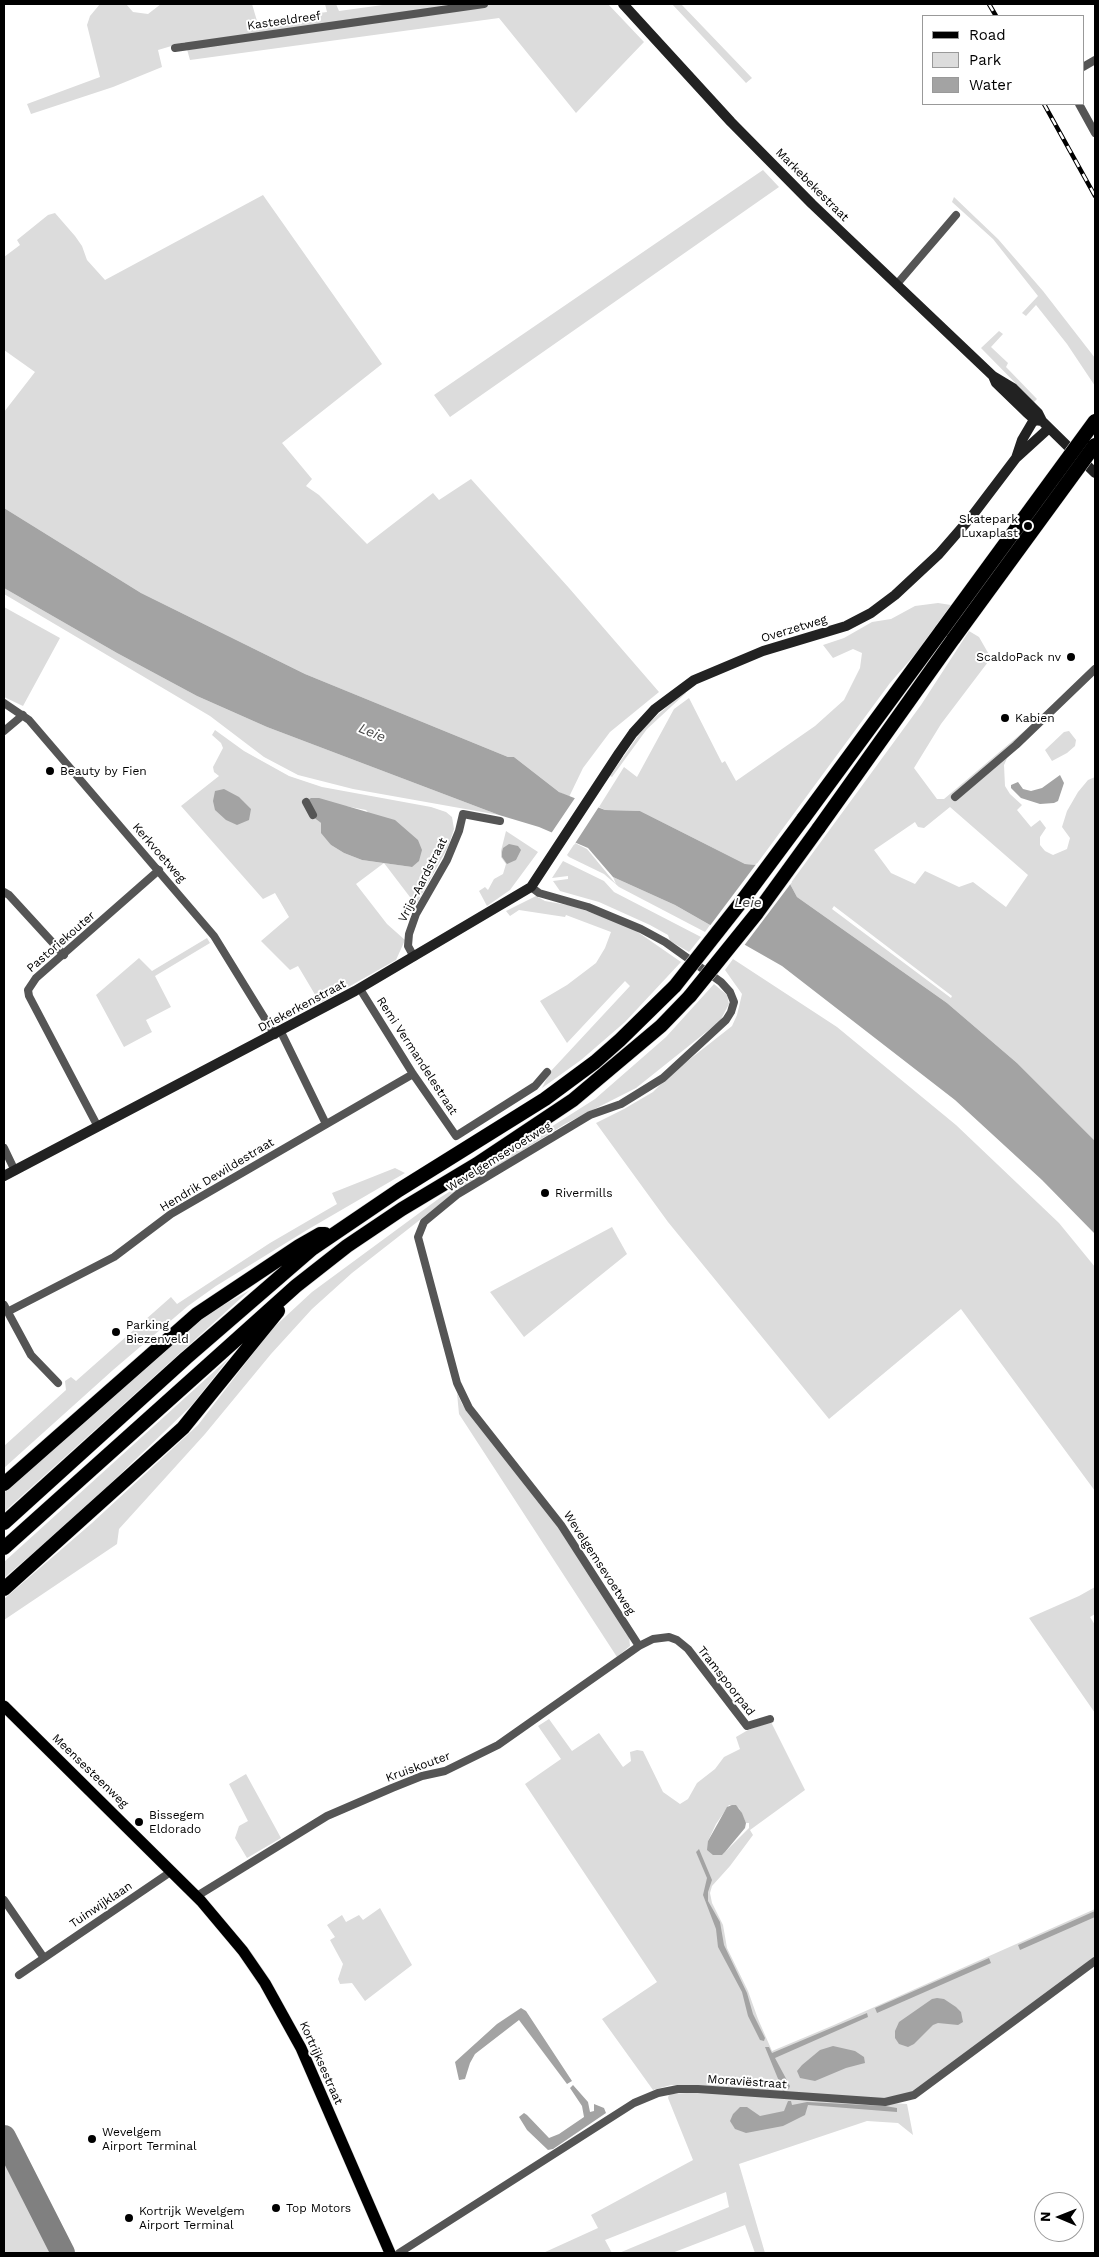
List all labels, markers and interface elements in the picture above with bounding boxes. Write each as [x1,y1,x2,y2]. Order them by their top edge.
street label: Kasteeldreef [246,9,322,33]
legend [922,15,1084,105]
text: Road [969,26,1006,44]
text: Park [969,51,1001,69]
text: Water [969,76,1012,94]
street label: Markebekestraat [772,145,852,225]
place label: Skatepark Luxaplast [959,512,1018,540]
marker: Skatepark Luxaplast [1022,520,1034,532]
street label: Overzetweg [759,612,829,646]
place label: ScaldoPack nv [976,650,1061,664]
marker: ScaldoPack nv [1065,651,1077,663]
place label: Kabien [1015,711,1055,725]
marker: Kabien [999,712,1011,724]
water label: Leie [356,720,388,746]
place label: Beauty by Fien [60,764,147,778]
marker: Beauty by Fien [44,765,56,777]
street label: Kerkvoetweg [129,820,189,886]
street label: Vrije-Aardstraat [396,835,450,925]
water label: Leie [734,895,762,911]
street label: Pastoriekouter [24,908,98,976]
street label: Driekerkenstraat [256,977,348,1035]
street label: Remi Vermandelestraat [373,994,461,1118]
street label: Wevelgemsevoetweg [444,1119,554,1195]
street label: Hendrik Dewildestraat [157,1135,277,1215]
place label: Rivermills [555,1186,612,1200]
marker: Rivermills [539,1187,551,1199]
place label: Parking Biezenveld [126,1318,189,1346]
marker: Parking Biezenveld [110,1326,122,1338]
street label: Wevelgemsevoetweg [560,1508,638,1618]
street label: Tramspoorpad [694,1643,758,1719]
street label: Meensesteenweg [49,1731,131,1811]
street label: Kruiskouter [384,1749,452,1785]
place label: Bissegem Eldorado [149,1808,204,1836]
marker: Bissegem Eldorado [133,1816,145,1828]
street label: Tuinwijklaan [67,1879,135,1931]
street label: Kortrijksestraat [296,2019,346,2107]
street label: Moraviëstraat [707,2072,787,2092]
place label: Wevelgem Airport Terminal [102,2125,197,2153]
marker: Wevelgem Airport Terminal [86,2133,98,2145]
north arrow [1034,2192,1084,2242]
place label: Top Motors [286,2201,351,2215]
marker: Top Motors [270,2202,282,2214]
place label: Kortrijk Wevelgem Airport Terminal [139,2204,245,2232]
text: N [1037,2211,1053,2222]
marker: Kortrijk Wevelgem Airport Terminal [123,2212,135,2224]

